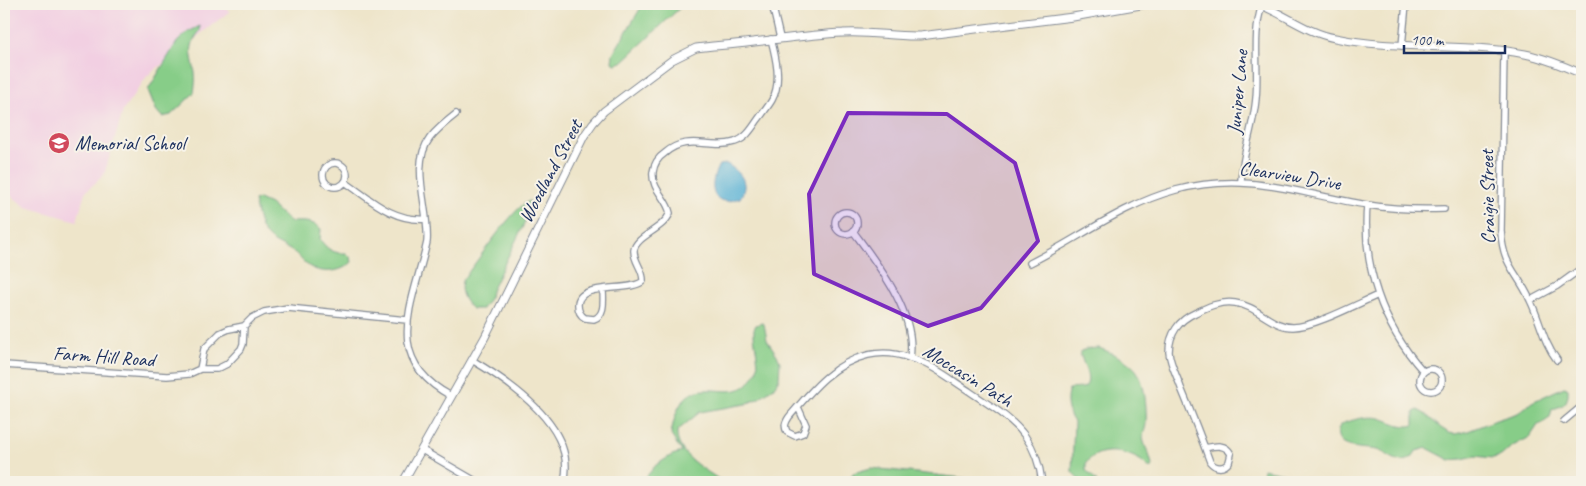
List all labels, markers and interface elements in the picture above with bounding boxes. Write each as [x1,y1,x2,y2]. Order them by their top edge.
scale bar [1404,22,1505,54]
text: 100 m [1411,31,1445,50]
street label: Juniper Lane [1221,47,1254,136]
street label: Woodland Street [513,113,589,227]
school or university icon: Memorial School [47,131,71,155]
place label: Memorial School [75,131,189,156]
street label: Craigie Street [1474,147,1501,244]
street label: Clearview Drive [1237,155,1344,196]
street label: Moccasin Path [918,338,1018,413]
street label: Farm Hill Road [52,340,159,373]

